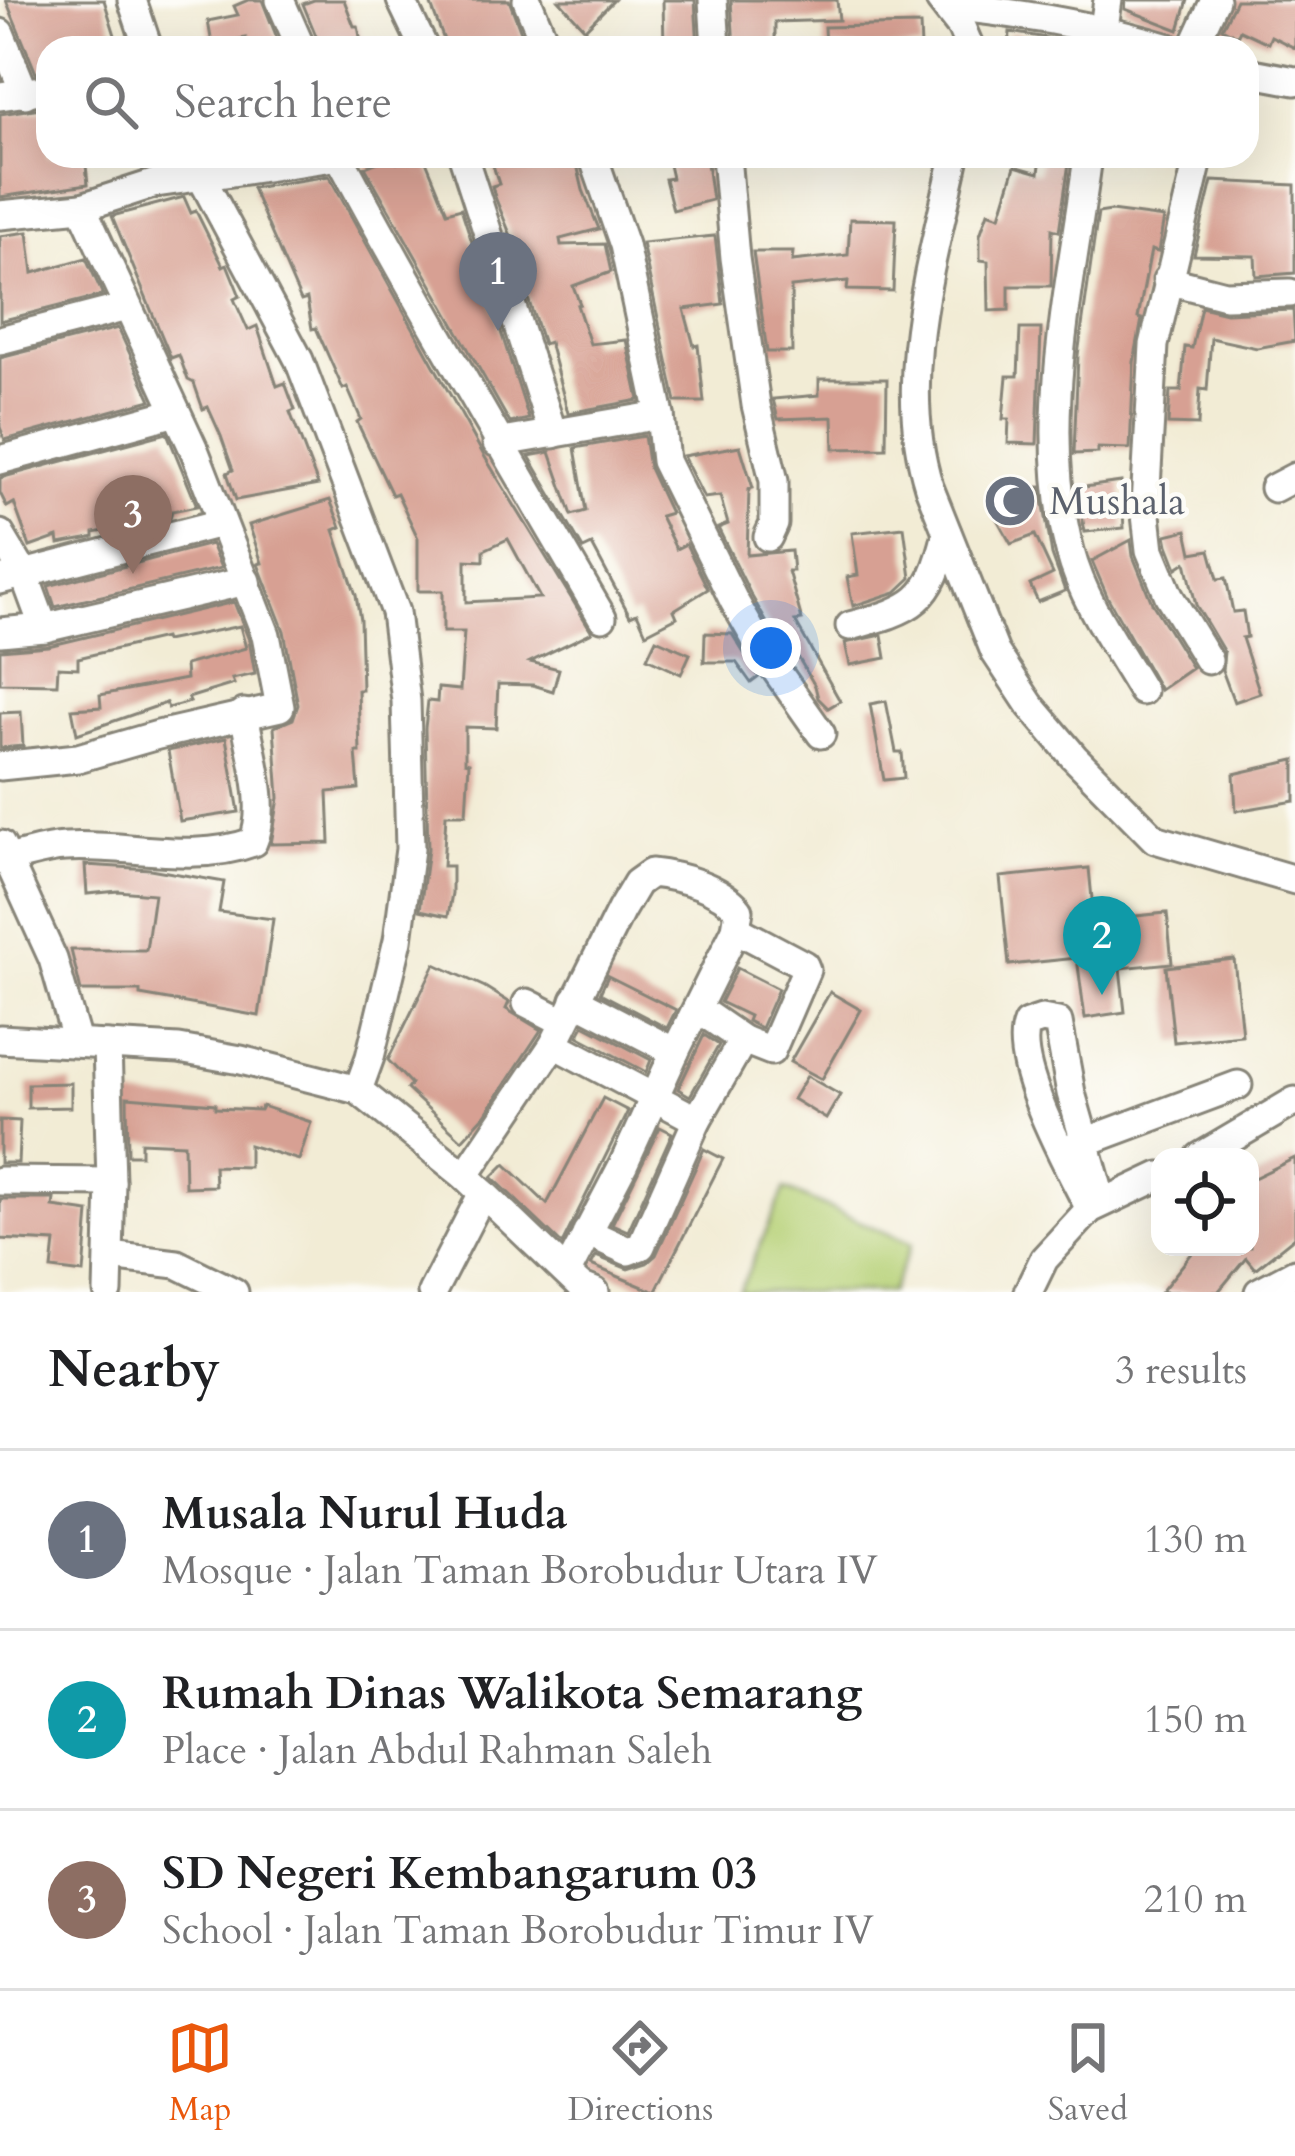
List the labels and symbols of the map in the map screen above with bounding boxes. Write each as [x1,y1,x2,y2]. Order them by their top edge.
pin: 1 [459,232,537,331]
mosque icon: Mushala [982,473,1038,529]
pin: 3 [94,475,172,574]
place label: Mushala [1049,475,1185,528]
your location [741,618,801,678]
pin: 2 [1063,896,1141,995]

